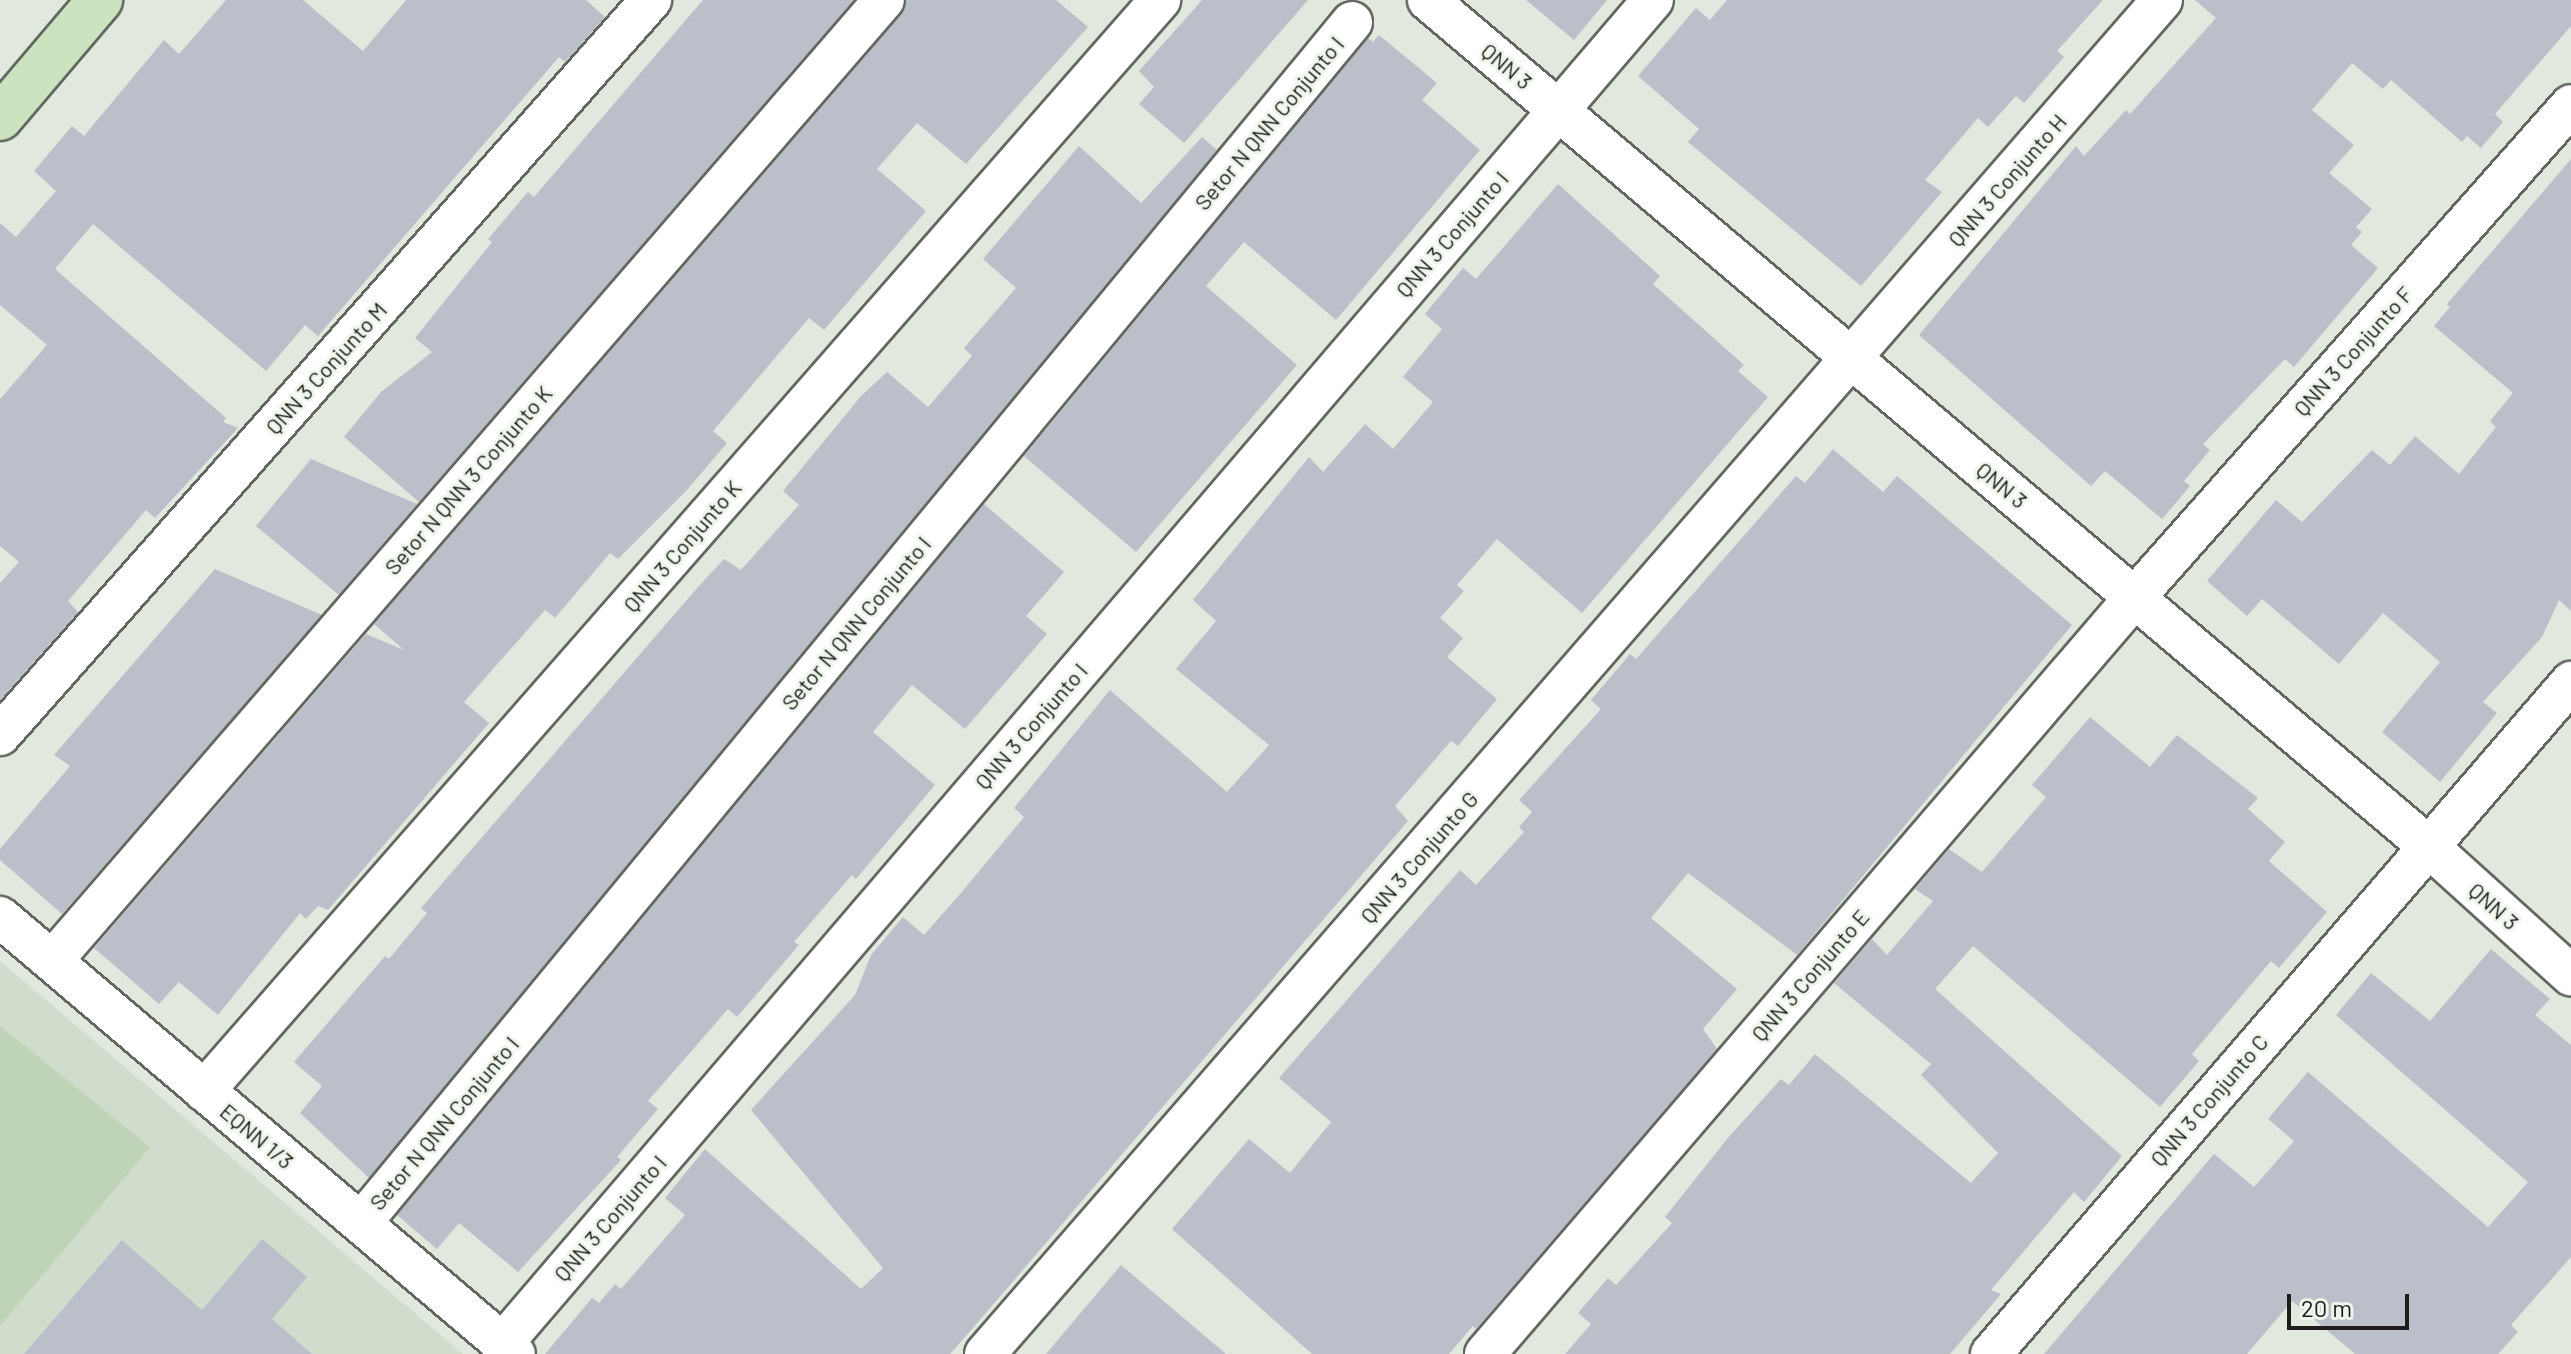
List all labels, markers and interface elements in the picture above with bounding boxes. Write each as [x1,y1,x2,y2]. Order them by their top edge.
street label: Setor N QNN Conjunto I [1189,31,1349,215]
street label: QNN 3 [1476,37,1538,95]
street label: QNN 3 Conjunto H [1942,108,2072,252]
street label: QNN 3 Conjunto I [1390,166,1514,302]
street label: QNN 3 Conjunto F [2288,281,2418,421]
street label: QNN 3 Conjunto M [260,297,392,439]
street label: Setor N QNN 3 Conjunto K [379,380,557,580]
street label: QNN 3 [1971,456,2033,514]
street label: QNN 3 Conjunto K [618,475,746,617]
street label: Setor N QNN Conjunto I [776,531,936,715]
street label: QNN 3 Conjunto I [969,658,1093,794]
street label: QNN 3 Conjunto G [1355,786,1483,928]
street label: QNN 3 [2464,877,2524,935]
street label: QNN 3 Conjunto E [1746,904,1874,1046]
street label: QNN 3 Conjunto C [2145,1029,2273,1171]
street label: Setor N QNN Conjunto I [364,1031,524,1215]
street label: EQNN 1/3 [215,1098,299,1174]
street label: QNN 3 Conjunto I [548,1150,672,1286]
scale bar [2291,1278,2413,1328]
text: 20 m [2301,1293,2352,1322]

